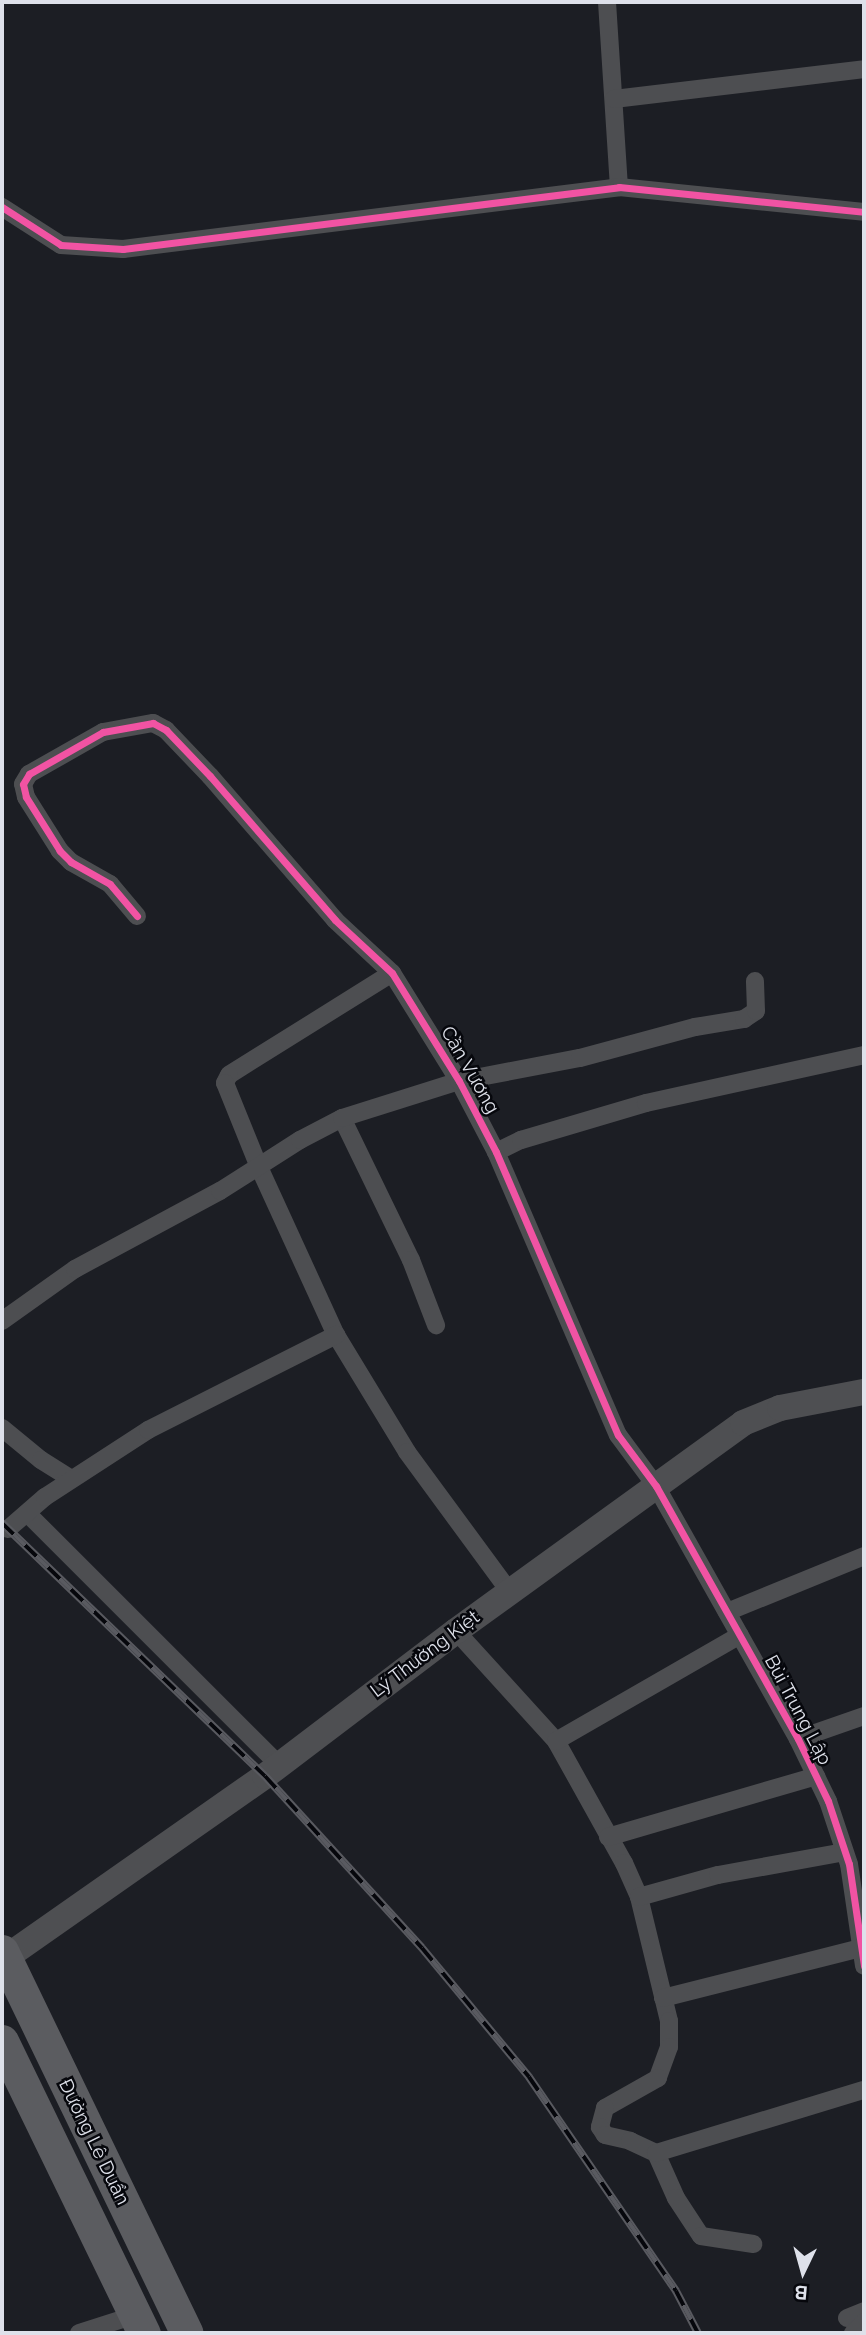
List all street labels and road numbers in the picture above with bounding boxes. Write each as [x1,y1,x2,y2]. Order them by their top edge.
street label: Cần Vương [436,1022,504,1118]
street label: Lý Thường Kiệt [366,1605,484,1703]
street label: Bùi Trung Lập [759,1651,837,1769]
street label: Đường Lê Duẩn [54,2075,134,2209]

